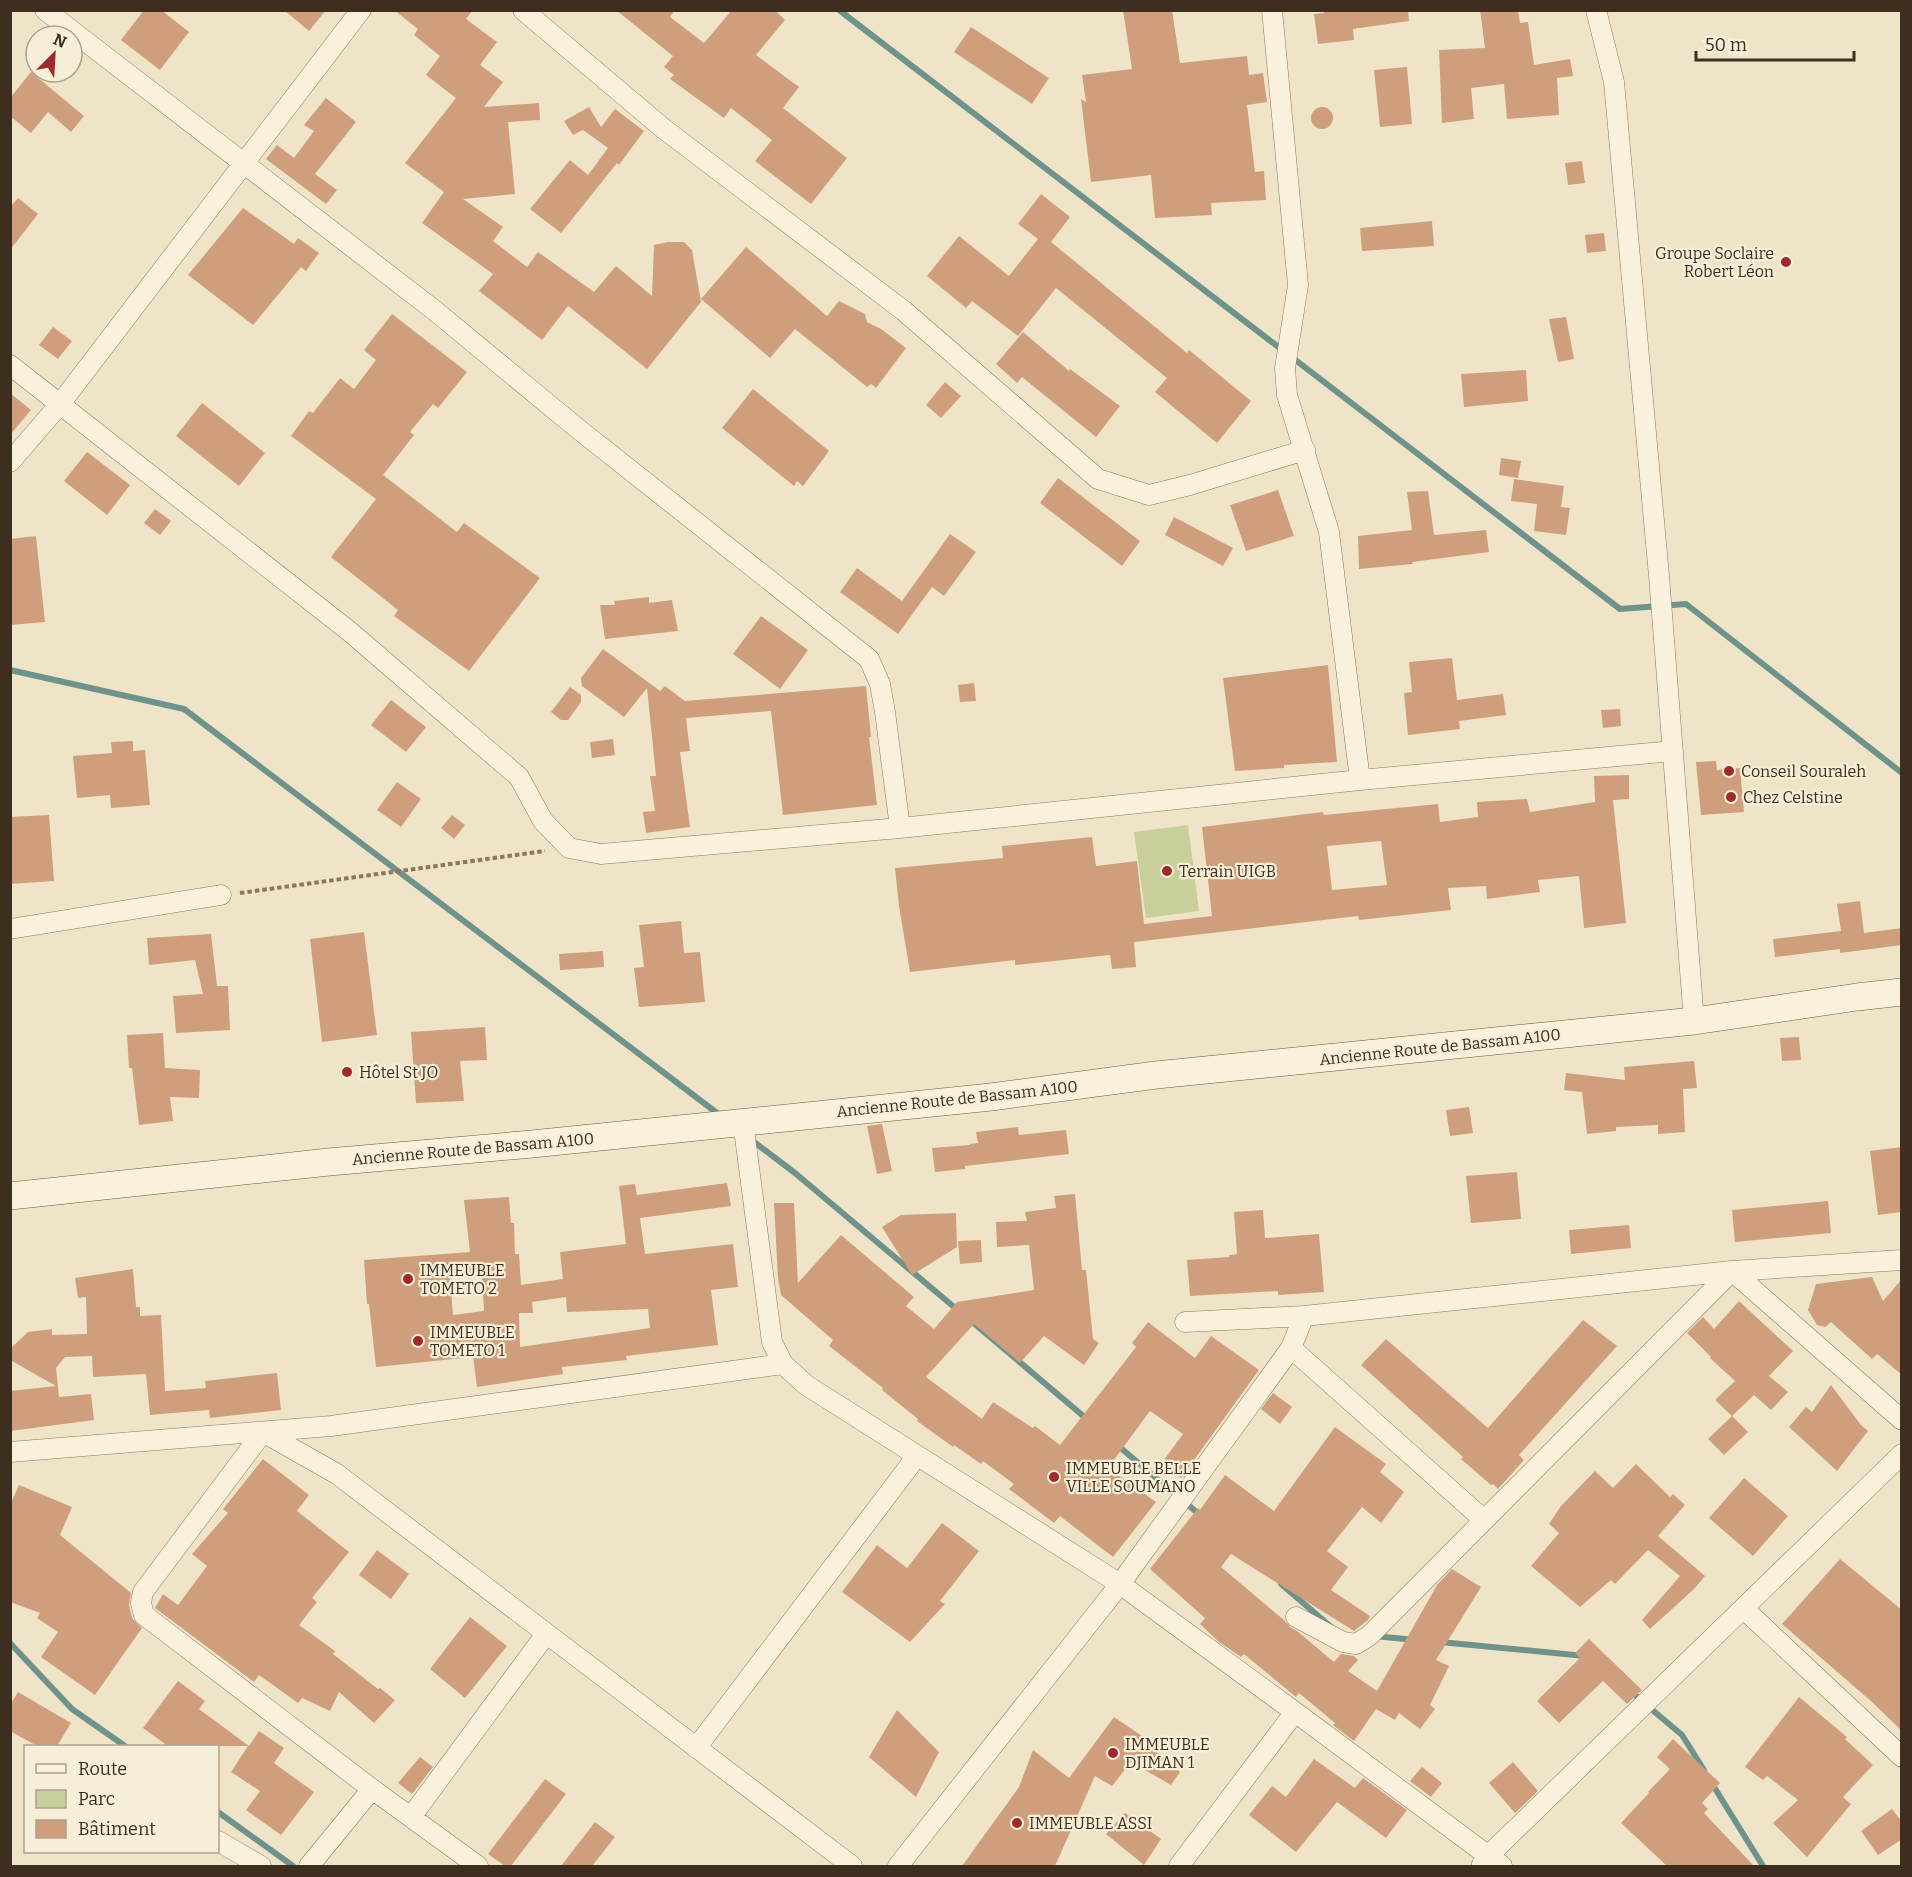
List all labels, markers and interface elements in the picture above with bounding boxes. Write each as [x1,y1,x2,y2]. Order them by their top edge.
north arrow [24,24,84,84]
scale bar [1696,24,1854,62]
text: N [50,30,69,52]
text: 50 m [1705,34,1747,56]
place label: Groupe Soclaire Robert Léon [1655,244,1774,281]
marker: Groupe Soclaire Robert Léon [1779,255,1793,269]
place label: Conseil Souraleh [1741,762,1866,781]
marker: Conseil Souraleh [1722,764,1736,778]
place label: Chez Celstine [1743,788,1843,807]
marker: Chez Celstine [1724,790,1738,804]
place label: Terrain UIGB [1179,862,1276,881]
marker: Terrain UIGB [1160,864,1174,878]
street label: Ancienne Route de Bassam A100 [1318,1025,1562,1069]
place label: Hôtel St JO [359,1063,438,1082]
marker: Hôtel St JO [340,1065,354,1079]
street label: Ancienne Route de Bassam A100 [835,1077,1079,1121]
street label: Ancienne Route de Bassam A100 [351,1129,595,1169]
place label: IMMEUBLE TOMETO 2 [420,1261,505,1298]
marker: IMMEUBLE TOMETO 2 [401,1272,415,1286]
place label: IMMEUBLE TOMETO 1 [430,1323,515,1360]
marker: IMMEUBLE TOMETO 1 [411,1334,425,1348]
place label: IMMEUBLE BELLE VILLE SOUMANO [1066,1459,1201,1496]
marker: IMMEUBLE BELLE VILLE SOUMANO [1047,1470,1061,1484]
place label: IMMEUBLE DJIMAN 1 [1125,1735,1210,1772]
legend [24,1745,219,1853]
marker: IMMEUBLE DJIMAN 1 [1106,1746,1120,1760]
text: Route [78,1758,127,1780]
text: Parc [78,1788,115,1810]
place label: IMMEUBLE ASSI [1029,1814,1152,1833]
marker: IMMEUBLE ASSI [1010,1816,1024,1830]
text: Bâtiment [78,1818,156,1840]

